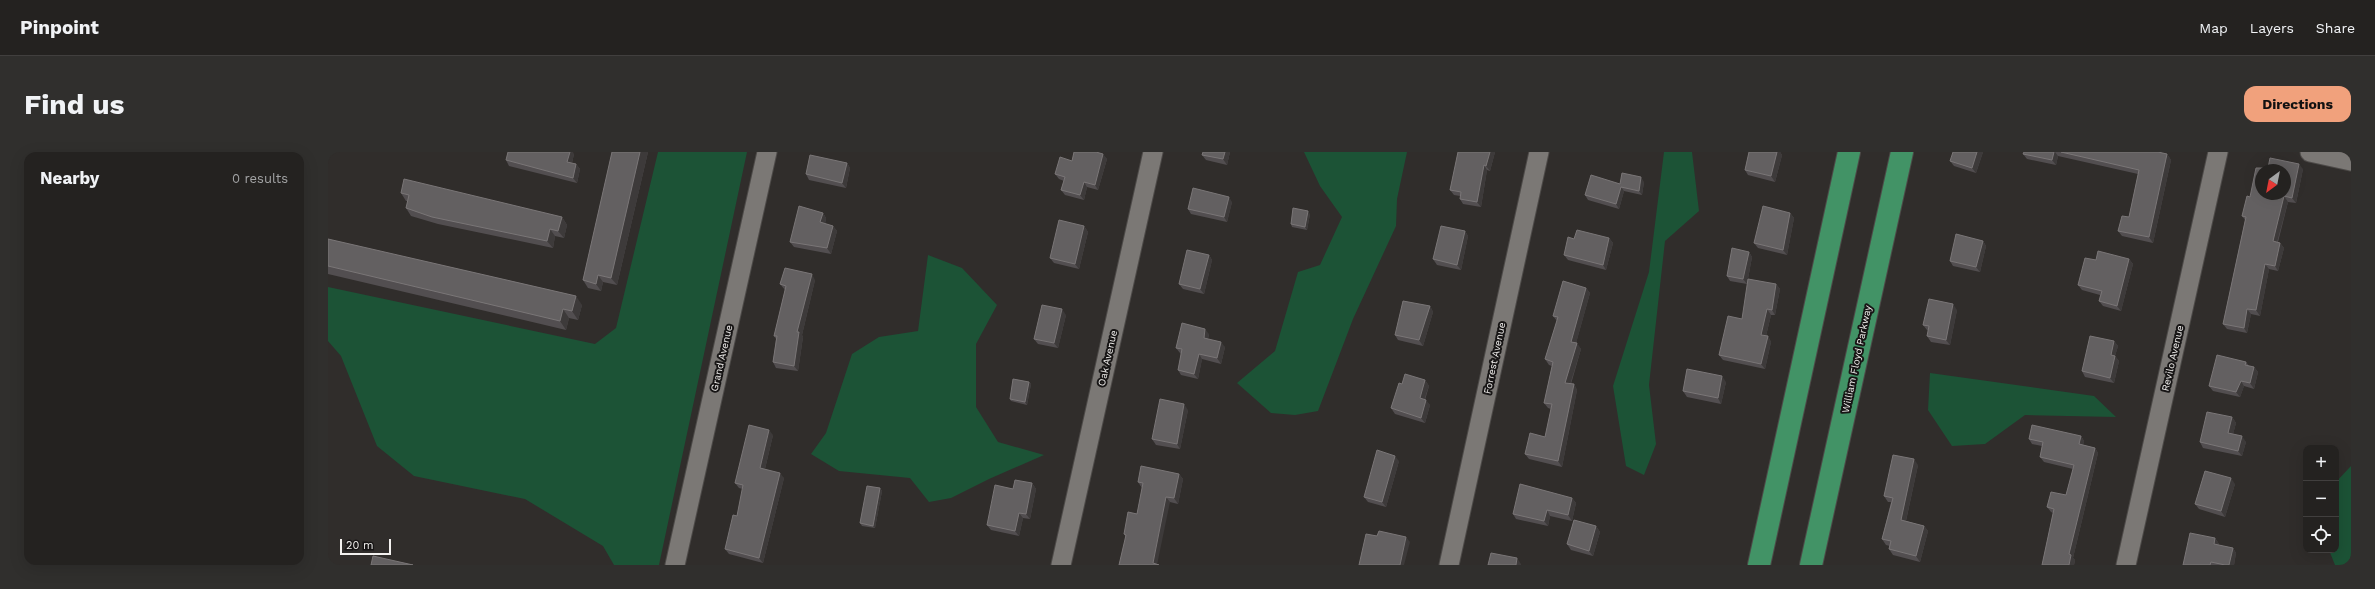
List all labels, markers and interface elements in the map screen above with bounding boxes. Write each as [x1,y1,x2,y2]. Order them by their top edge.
text: Pinpoint [20,16,99,39]
text: Map [2199,20,2228,36]
text: Layers [2250,20,2294,36]
text: Share [2316,20,2355,36]
button: Directions [2244,86,2351,122]
text: Find us [24,88,124,121]
north arrow [2255,164,2291,200]
text: Nearby [40,168,99,188]
text: 0 results [232,171,288,186]
street label: William Floyd Parkway [1840,303,1873,414]
street label: Forrest Avenue [1482,321,1508,395]
street label: Grand Avenue [709,324,735,392]
street label: Revilo Avenue [2160,324,2185,392]
street label: Oak Avenue [1096,329,1119,387]
map controls [2303,445,2339,553]
button: + [2303,445,2339,481]
button: − [2303,481,2339,517]
button: locate [2303,517,2339,553]
scale bar [340,537,391,556]
text: 20 m [346,539,374,552]

